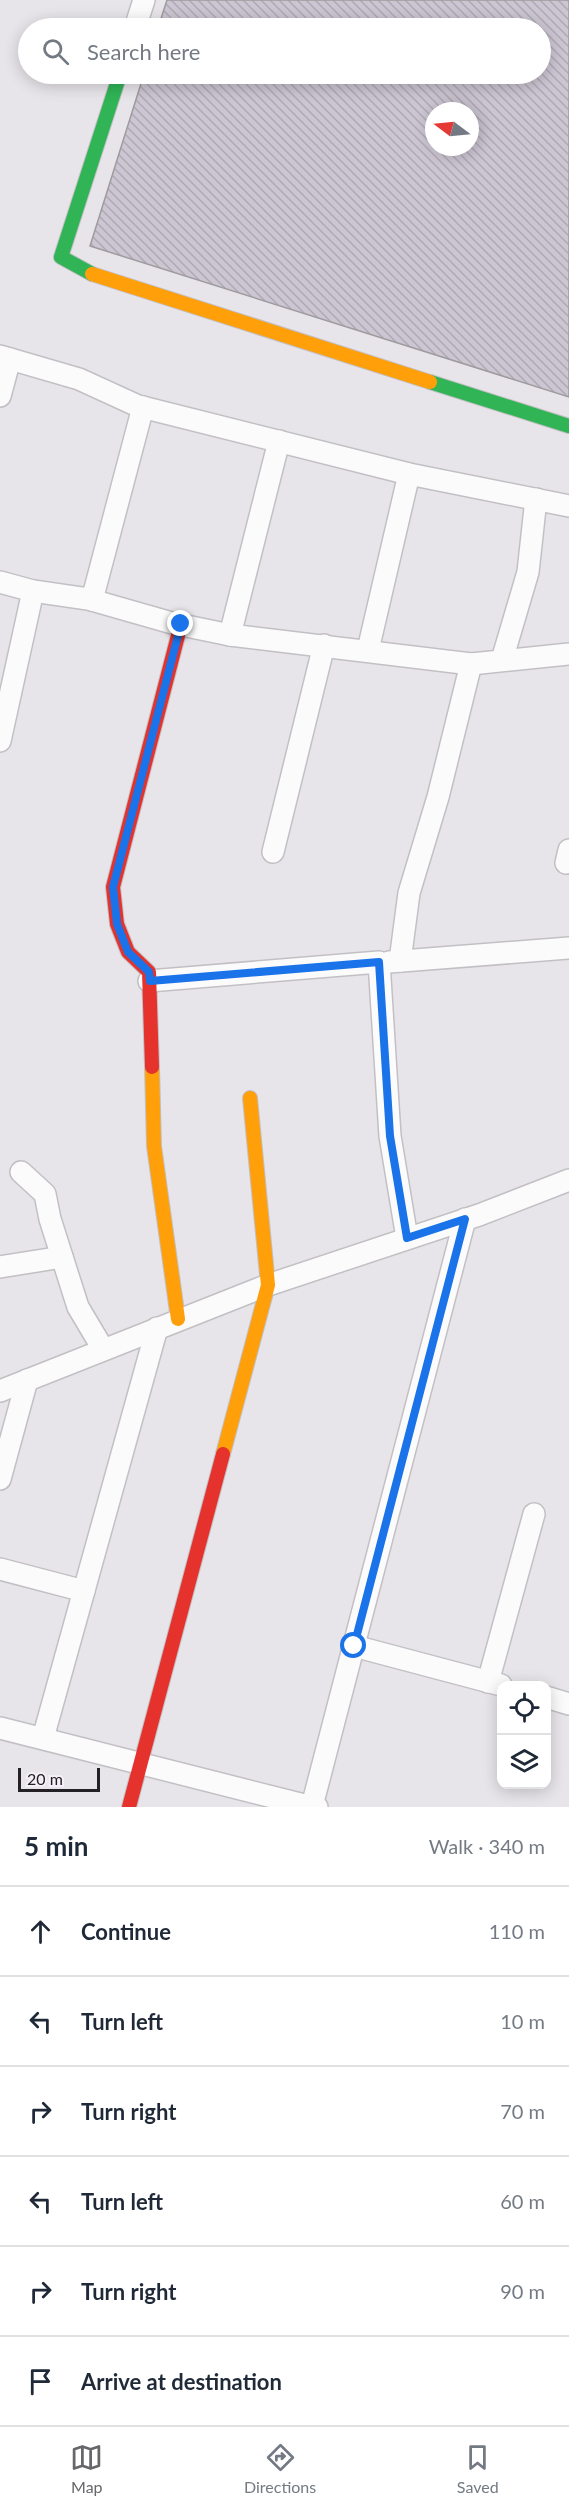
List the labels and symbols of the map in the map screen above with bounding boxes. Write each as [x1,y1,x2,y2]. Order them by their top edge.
north arrow [425,102,479,156]
route end [167,610,193,636]
route start [340,1632,366,1658]
scale bar [18,1765,100,1792]

